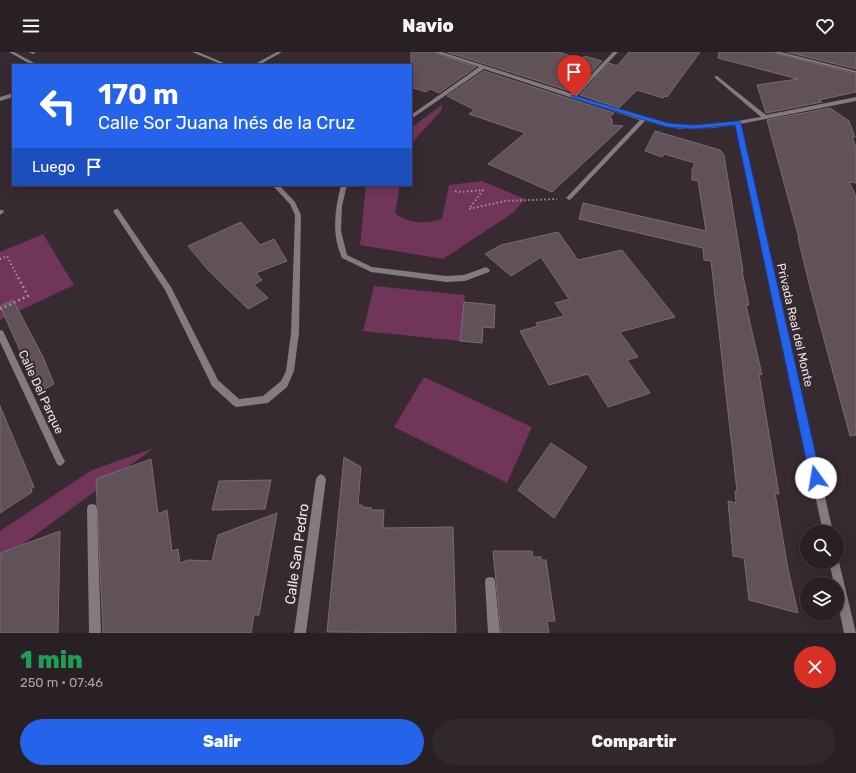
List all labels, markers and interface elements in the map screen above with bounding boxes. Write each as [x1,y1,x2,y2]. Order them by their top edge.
icon: menu [20,15,42,37]
text: Navio [402,15,454,37]
icon: heart [814,15,836,37]
pin [557,55,591,96]
icon: arrive [563,61,585,83]
text: 170 m [98,78,179,111]
icon: left [32,80,84,132]
text: Calle Sor Juana Inés de la Cruz [98,112,355,134]
icon: arrive [83,156,105,178]
text: Luego [32,158,75,176]
street label: Privada Real del Monte [774,262,816,389]
street label: Calle Del Parque [15,348,67,436]
position arrow [795,457,837,499]
street label: Calle San Pedro [282,502,312,606]
map controls [800,525,844,621]
button: search [800,525,844,569]
button: layers [800,577,844,621]
text: 1 min [20,646,83,674]
button: close [794,646,836,688]
text: 250 m · 07:46 [20,675,103,690]
button: Salir [20,719,424,765]
button: Compartir [432,719,836,765]

